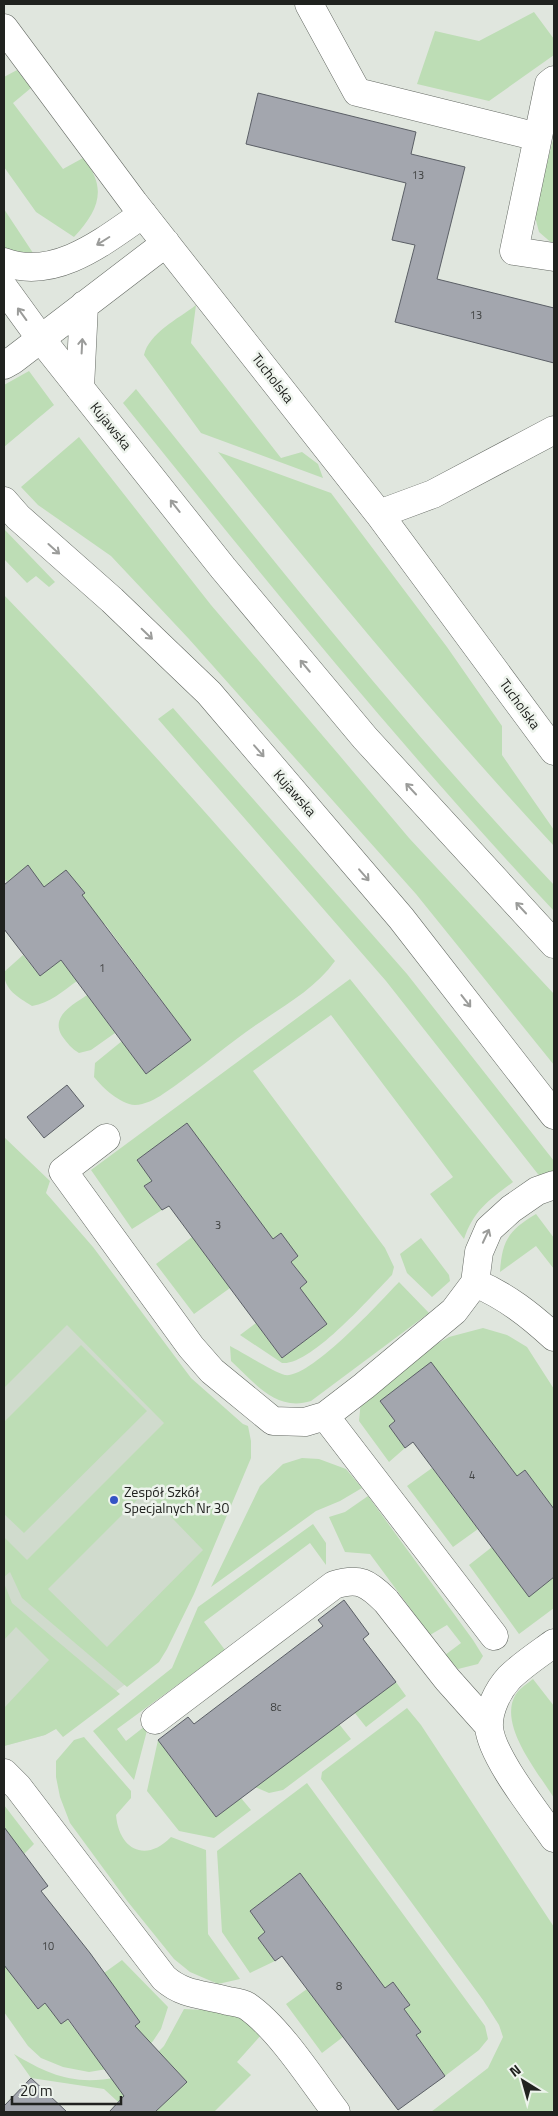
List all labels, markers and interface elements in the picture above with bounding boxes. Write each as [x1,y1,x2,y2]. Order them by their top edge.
house number: 13 [412,167,424,183]
one-way arrow [96,236,110,246]
one-way arrow [17,307,27,321]
house number: 13 [470,307,482,323]
one-way arrow [78,338,87,354]
street label: Tucholska [247,348,300,407]
street label: Kujawska [86,397,137,454]
one-way arrow [169,500,180,513]
one-way arrow [48,543,61,555]
one-way arrow [141,628,153,640]
one-way arrow [299,660,310,673]
street label: Tucholska [495,674,546,733]
one-way arrow [253,745,265,758]
street label: Kujawska [269,765,322,821]
one-way arrow [405,782,417,795]
one-way arrow [359,868,370,881]
one-way arrow [515,902,527,915]
house number: 1 [99,960,105,976]
one-way arrow [461,995,472,1008]
house number: 3 [215,1217,221,1233]
one-way arrow [482,1229,491,1244]
house number: 4 [469,1467,475,1483]
place label: Zespół Szkół Specjalnych Nr 30 [124,1481,229,1518]
marker: Zespół Szkół Specjalnych Nr 30 [108,1494,120,1506]
house number: 8c [271,1699,282,1715]
house number: 10 [42,1938,54,1954]
house number: 8 [336,1978,342,1994]
north arrow [498,2056,548,2106]
text: N [505,2059,525,2082]
scale bar [12,2074,121,2106]
text: 20 m [20,2079,53,2102]

